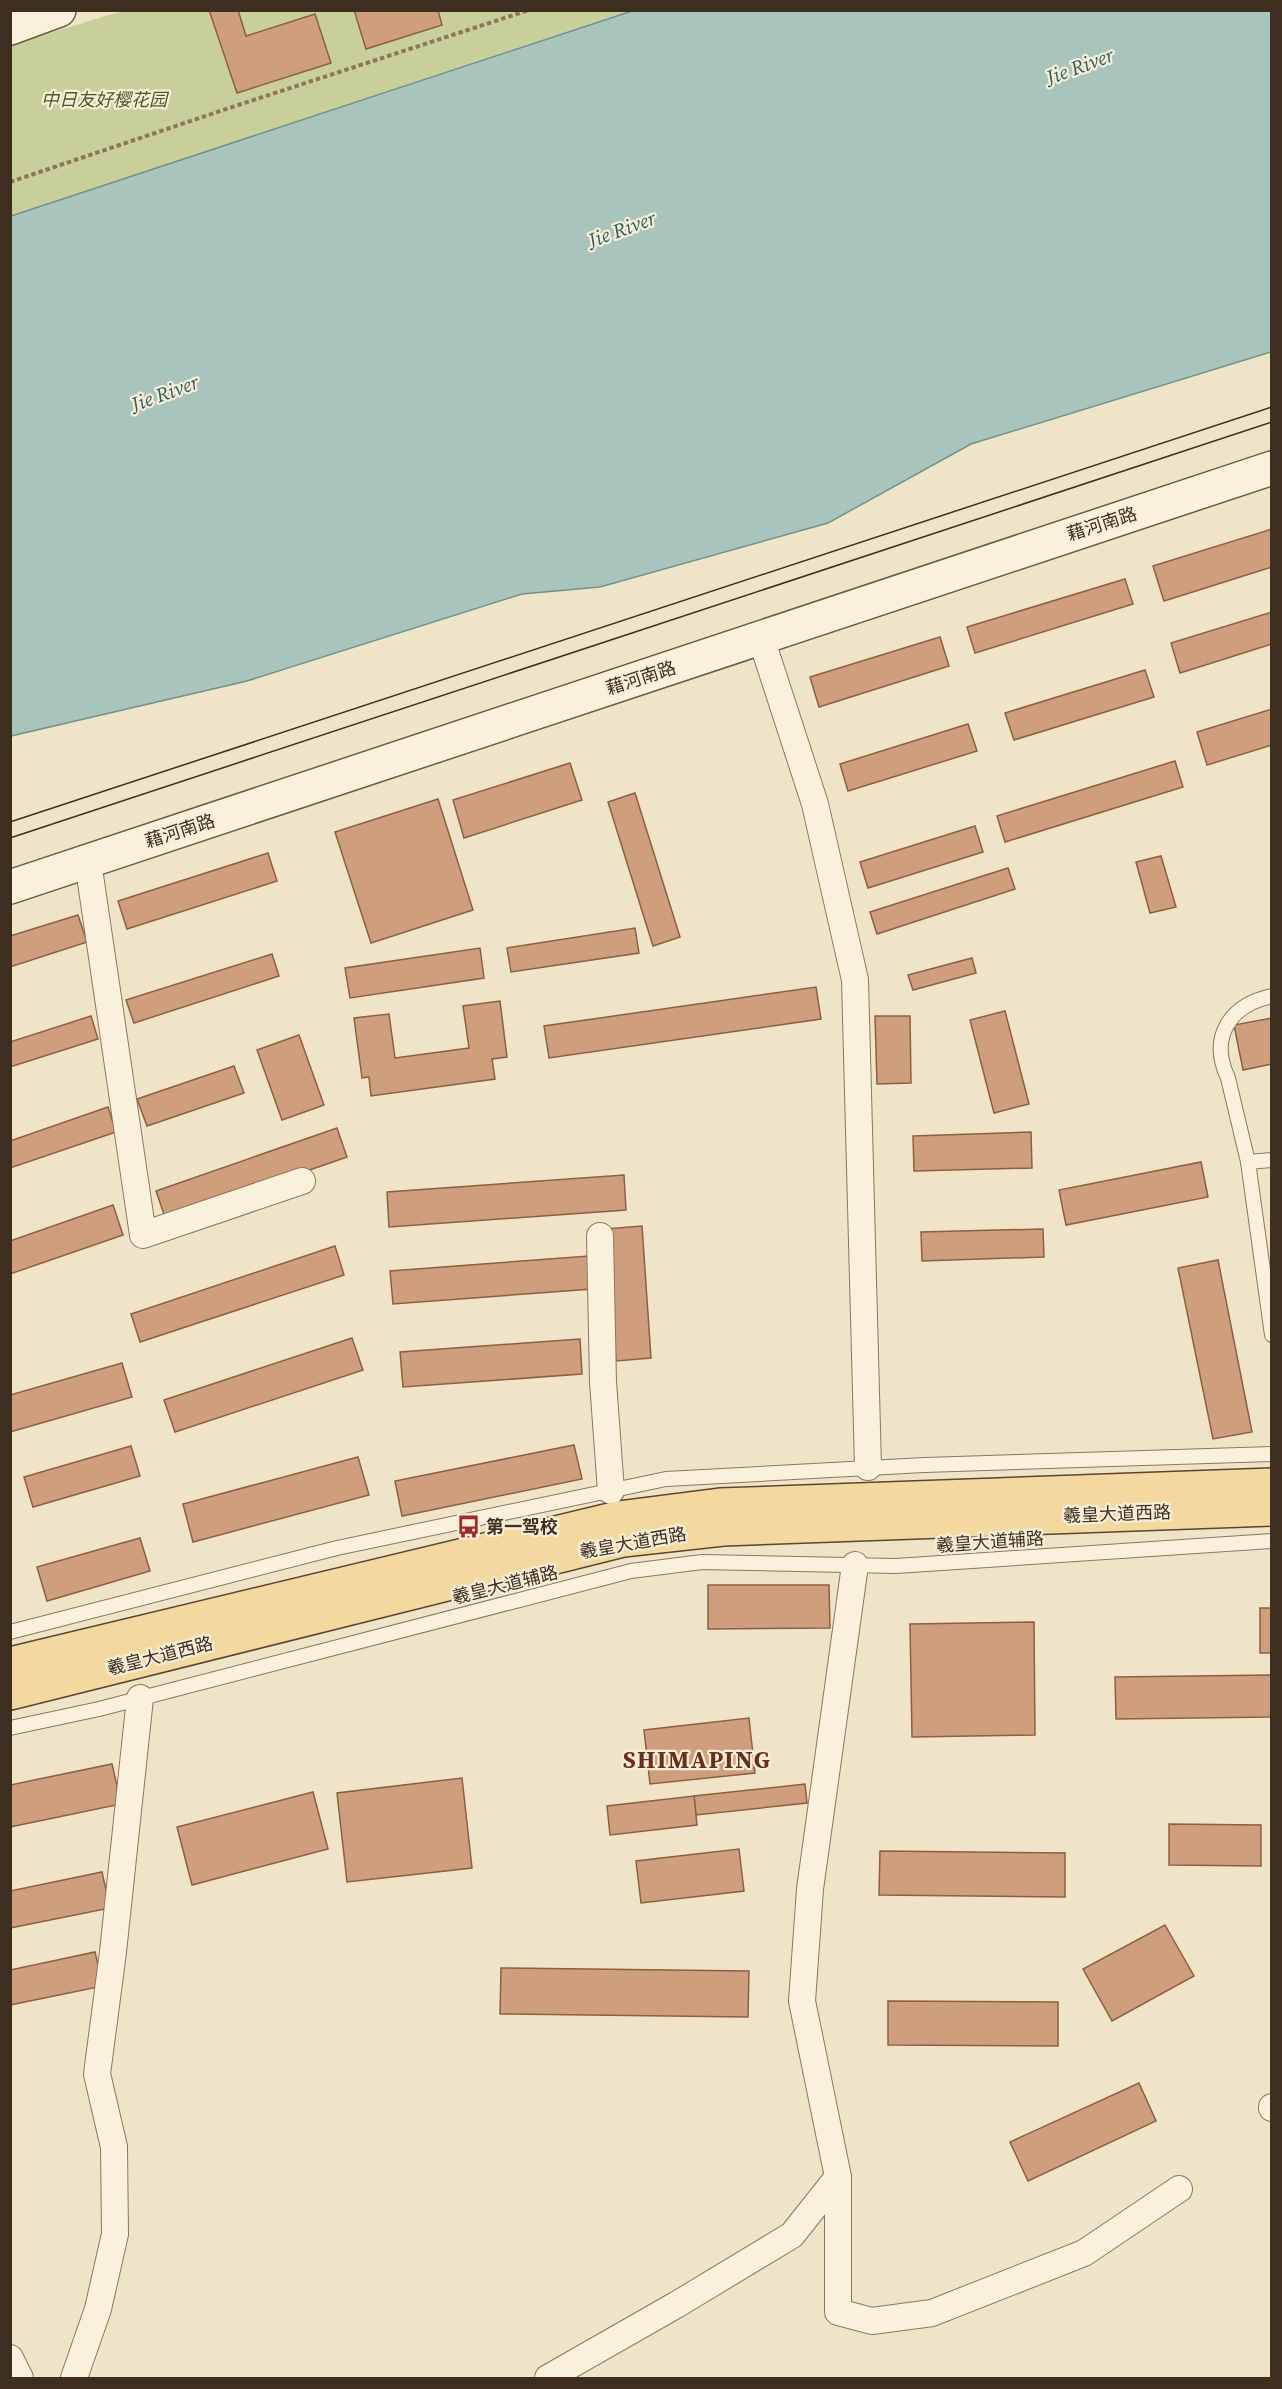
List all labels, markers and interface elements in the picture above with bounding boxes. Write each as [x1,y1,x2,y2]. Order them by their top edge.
water label: Jie River [1039,41,1119,92]
park label: 中日友好樱花园 [41,87,170,112]
water label: Jie River [581,204,661,255]
water label: Jie River [124,368,204,419]
street label: 藉河南路 [1064,501,1140,547]
street label: 藉河南路 [603,655,679,701]
street label: 藉河南路 [142,808,218,854]
street label: 羲皇大道西路 [1063,1499,1171,1528]
bus stop icon: 第一驾校 [455,1514,481,1540]
place label: 第一驾校 [486,1514,558,1539]
street label: 羲皇大道西路 [578,1521,688,1564]
street label: 羲皇大道辅路 [935,1525,1045,1558]
street label: 羲皇大道辅路 [449,1559,560,1610]
street label: 羲皇大道西路 [104,1630,215,1681]
district label: SHIMAPING [623,1743,771,1776]

